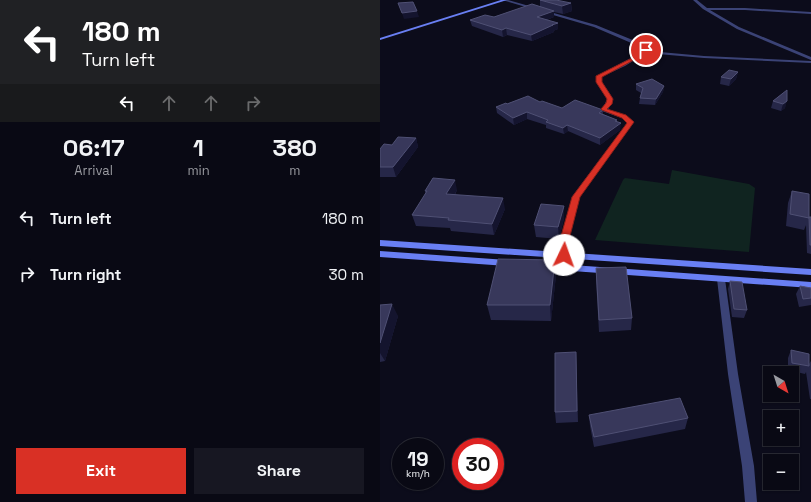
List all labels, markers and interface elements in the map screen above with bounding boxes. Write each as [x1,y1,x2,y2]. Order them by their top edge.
text: 180 m [82,13,161,49]
icon: left [16,16,68,68]
pin [629,33,663,67]
icon: arrive [635,39,657,61]
text: Turn left [82,48,155,71]
icon: left [116,92,138,114]
icon: ahead [158,92,180,114]
icon: ahead [200,92,222,114]
icon: right [242,92,264,114]
text: 06:17 [63,132,125,163]
text: 1 [193,132,204,163]
text: 380 [273,132,317,163]
text: Arrival [74,162,113,179]
text: min [187,162,210,179]
text: m [289,162,300,179]
icon: left [16,207,38,229]
text: Turn left [50,209,112,228]
text: 180 m [322,209,364,228]
position arrow [543,234,585,276]
icon: right [16,263,38,285]
text: Turn right [50,265,121,284]
text: 30 m [329,265,364,284]
north arrow [763,366,799,402]
map controls [763,366,799,490]
button: + [763,410,799,446]
speed limit sign: 30 [452,438,504,490]
text: 19 [407,446,429,472]
button: Exit [16,448,186,494]
button: Share [194,448,364,494]
button: − [763,454,799,490]
text: km/h [406,467,430,480]

